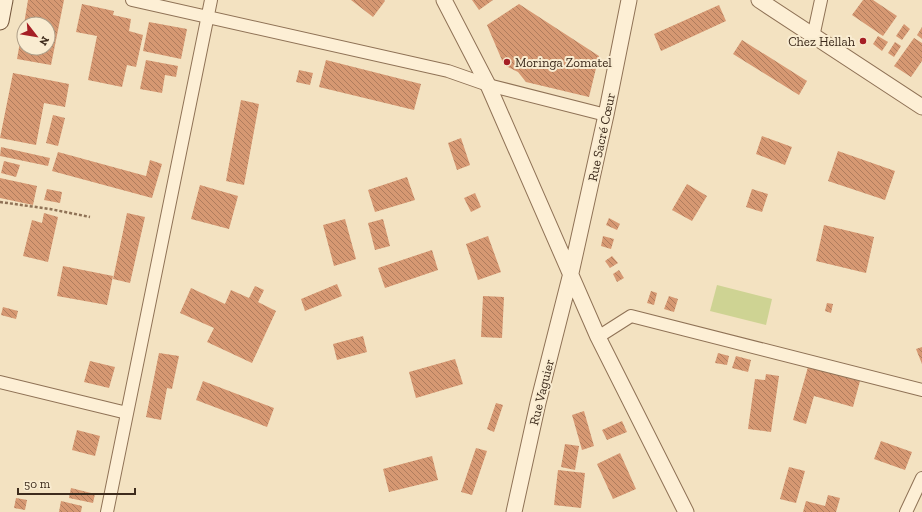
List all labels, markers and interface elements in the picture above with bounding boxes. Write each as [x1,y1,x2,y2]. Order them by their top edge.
north arrow [16,16,56,56]
text: N [36,34,52,48]
place label: Chez Hellah [788,34,856,49]
marker: Chez Hellah [858,36,868,46]
place label: Moringa Zomatel [515,55,612,70]
marker: Moringa Zomatel [502,57,512,67]
street label: Rue Sacré Cœur [585,91,618,183]
street label: Rue Vaguier [526,358,557,427]
scale bar [18,470,135,496]
text: 50 m [24,477,51,491]

